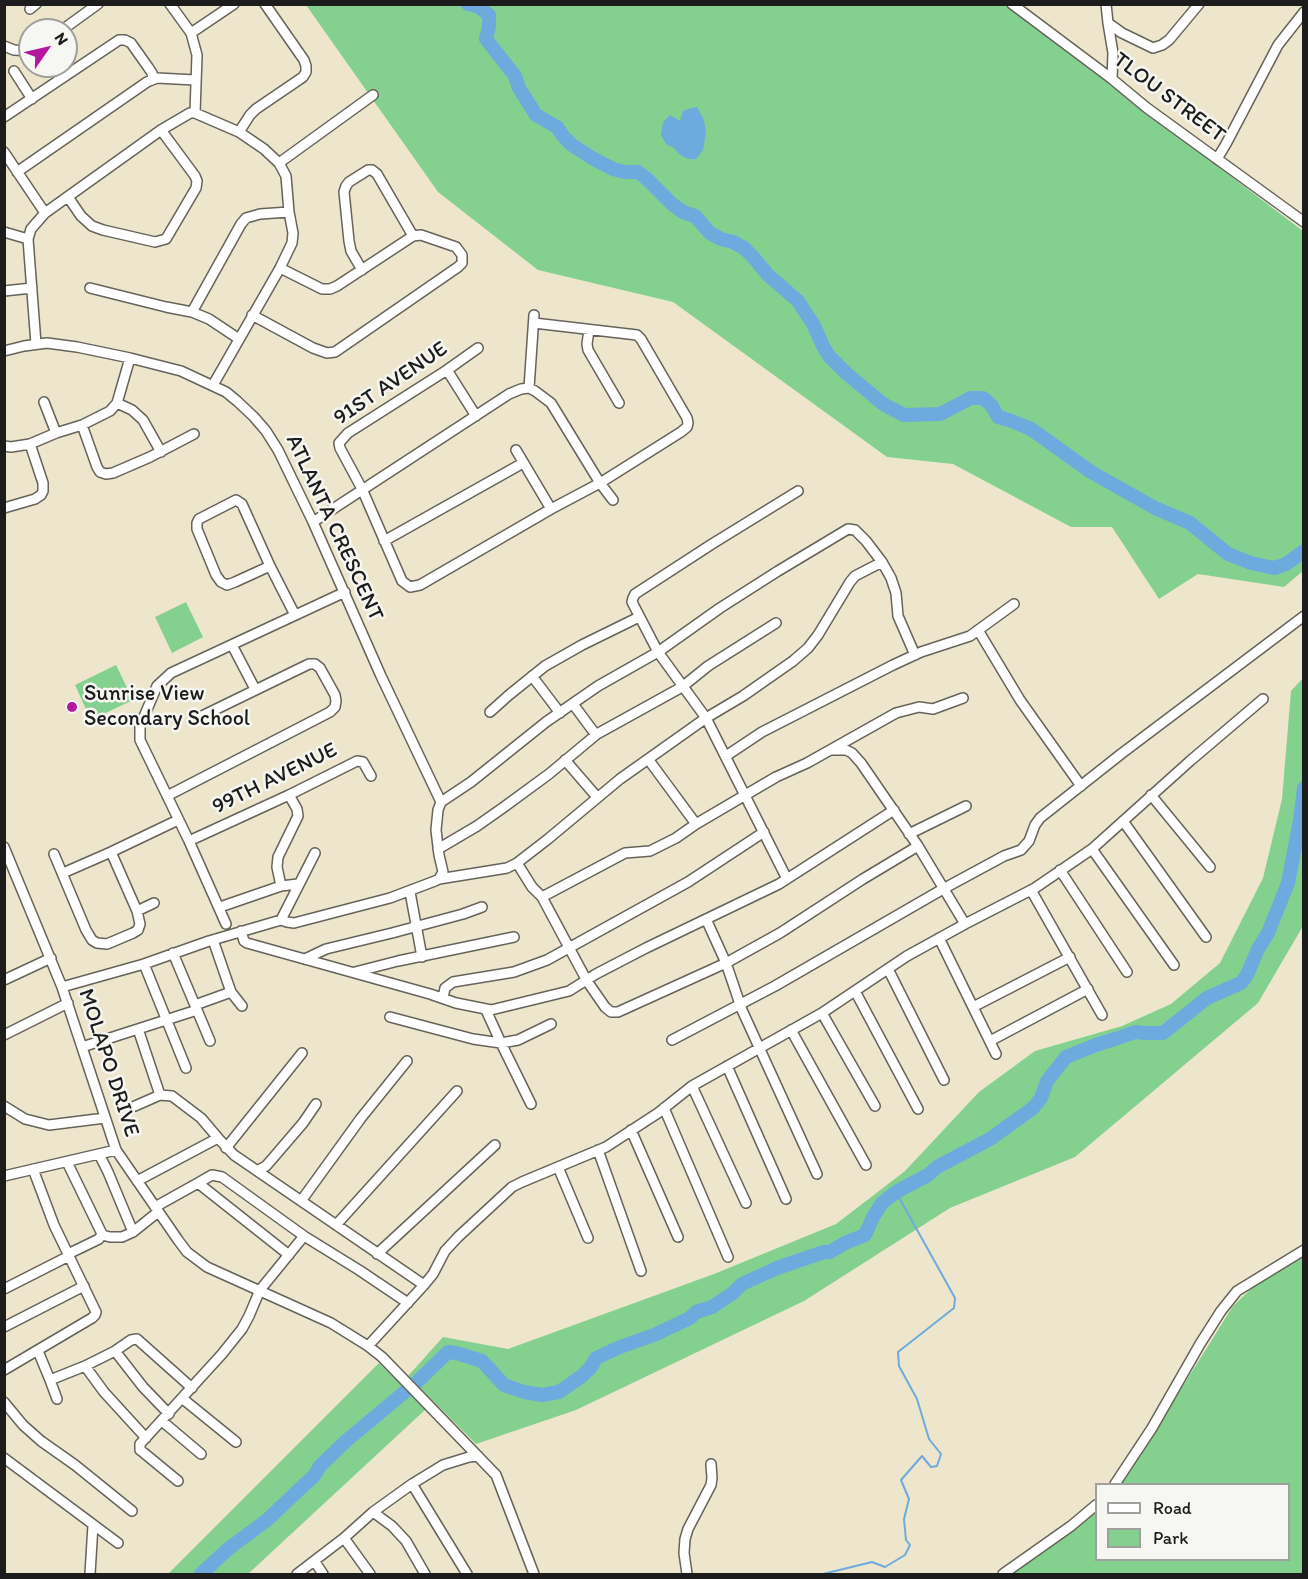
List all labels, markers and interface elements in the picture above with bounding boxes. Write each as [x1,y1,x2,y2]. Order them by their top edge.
north arrow [18,18,78,78]
text: N [51,29,73,49]
street label: TLOU STREET [1108,47,1230,149]
street label: 91ST AVENUE [329,336,453,432]
street label: ATLANTA CRESCENT [279,431,389,625]
place label: Sunrise View Secondary School [84,681,250,732]
marker: Sunrise View Secondary School [65,700,79,714]
street label: 99TH AVENUE [208,737,342,821]
street label: MOLAPO DRIVE [72,986,144,1140]
legend [1095,1483,1290,1561]
text: Road [1153,1497,1192,1519]
text: Park [1153,1527,1188,1549]

